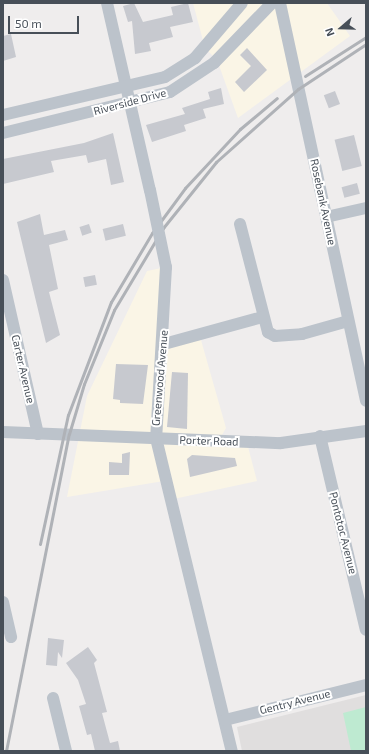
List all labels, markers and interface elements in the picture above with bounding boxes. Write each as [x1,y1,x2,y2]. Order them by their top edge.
scale bar [10,8,81,34]
north arrow [321,8,361,48]
text: 50 m [15,16,42,30]
text: N [322,26,337,38]
street label: Riverside Drive [92,86,168,118]
street label: Rosebank Avenue [307,158,339,246]
street label: Greenwood Avenue [149,329,171,427]
street label: Carter Avenue [9,333,37,405]
street label: Porter Road [179,433,239,449]
street label: Pontotoc Avenue [326,490,360,576]
street label: Gentry Avenue [258,687,332,717]

